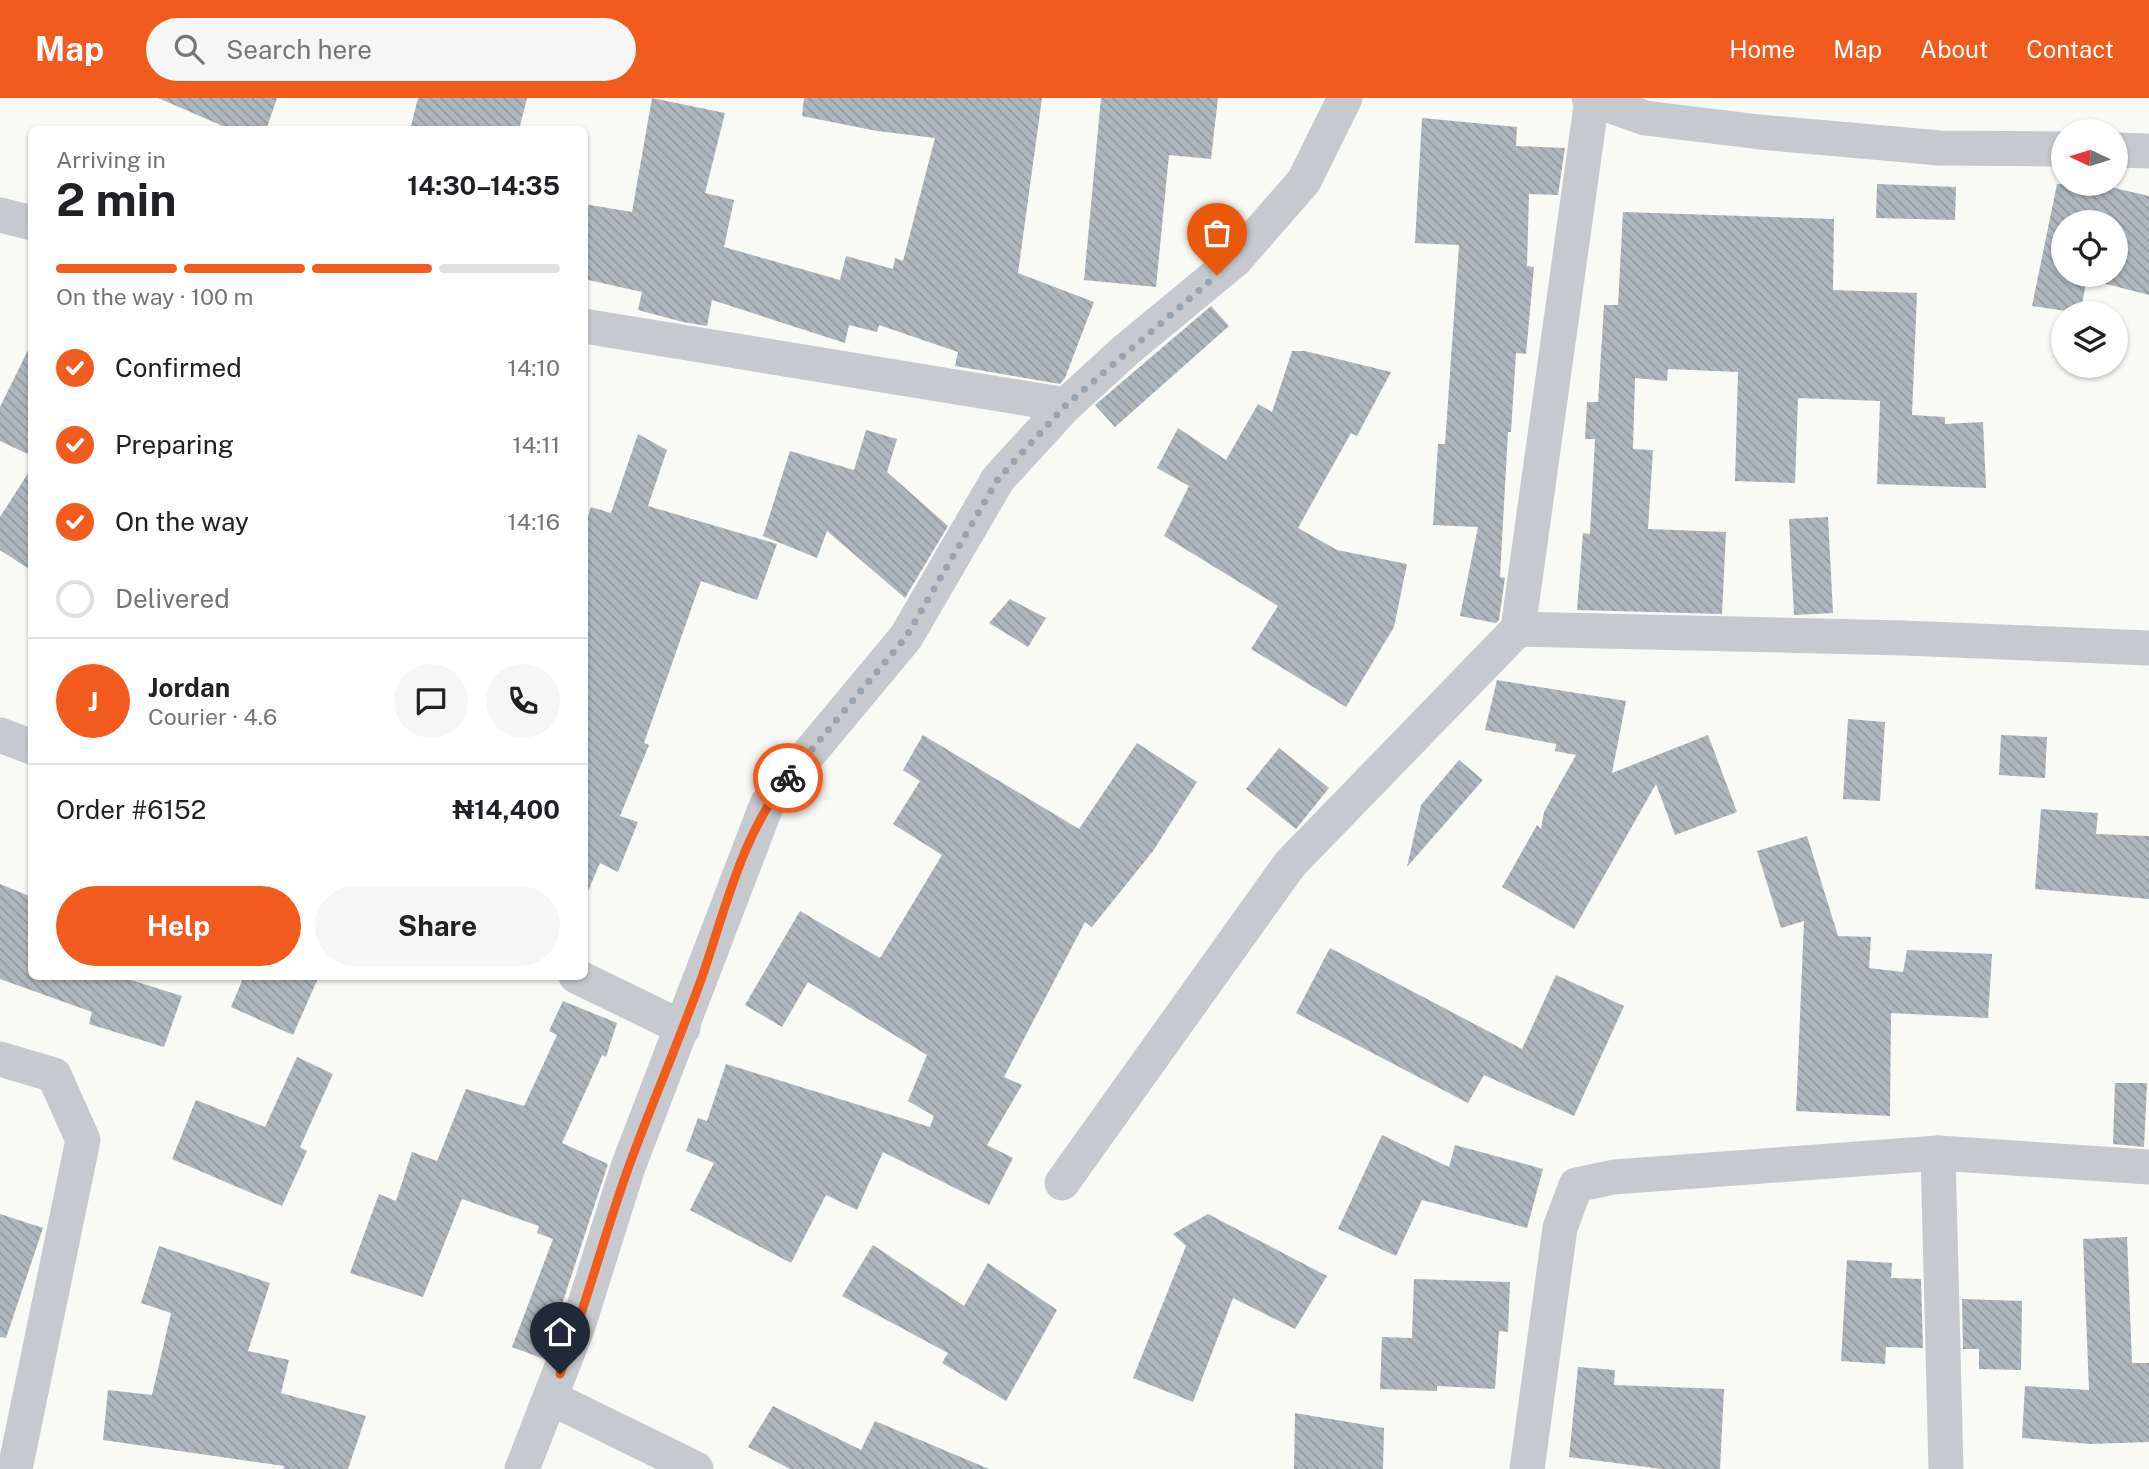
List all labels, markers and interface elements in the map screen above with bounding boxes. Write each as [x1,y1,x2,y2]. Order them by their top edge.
search box [146,18,636,81]
text: Map [35,30,104,68]
icon: search [170,30,208,68]
text: Search here [226,34,372,65]
text: Home [1729,35,1795,63]
text: Map [1833,35,1882,63]
text: About [1920,35,1988,63]
text: Contact [2026,35,2114,63]
north arrow [2051,119,2128,196]
map controls [2051,119,2128,378]
text: Arriving in [56,146,166,173]
text: 14:30–14:35 [407,170,560,201]
text: 2 min [56,172,176,226]
pin [1187,203,1247,275]
button: locate [2051,210,2128,287]
icon: bag [1198,214,1236,252]
text: On the way · 100 m [56,283,253,310]
button: layers [2051,301,2128,378]
icon: check [56,349,94,387]
text: Confirmed [115,352,242,383]
text: 14:10 [508,354,560,381]
icon: check [56,426,94,464]
text: Preparing [115,429,234,460]
text: 14:11 [512,431,560,458]
icon: check [56,503,94,541]
text: On the way [115,506,249,537]
text: 14:16 [507,508,560,535]
text: Delivered [115,583,230,614]
button: chat [394,664,468,738]
button: phone [486,664,560,738]
text: Jordan [148,672,230,703]
text: J [88,686,98,717]
text: Courier · 4.6 [148,703,277,730]
courier [753,743,823,813]
icon: bike [769,759,807,797]
text: Order #6152 [56,794,206,825]
text: ₦14,400 [453,794,560,825]
button: Help [56,886,301,966]
button: Share [315,886,560,966]
pin [530,1302,590,1374]
icon: home [541,1313,579,1351]

